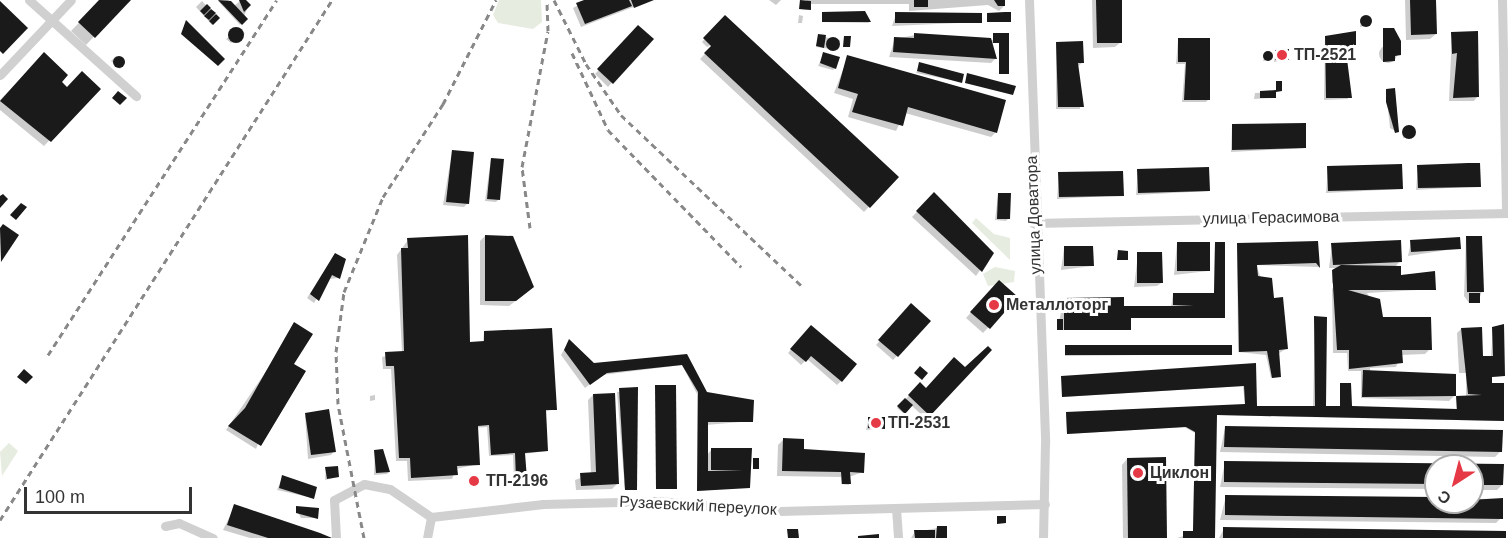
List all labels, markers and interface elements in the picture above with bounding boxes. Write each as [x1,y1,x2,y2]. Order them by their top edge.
place label: ТП-2521 [1294,45,1356,65]
marker: ТП-2521 [1275,48,1289,62]
street label: улица Доватора [1022,155,1046,275]
street label: улица Герасимова [1202,207,1340,229]
place label: Металлоторг [1006,295,1108,315]
marker: Металлоторг [987,298,1001,312]
place label: ТП-2531 [888,413,950,433]
marker: ТП-2531 [869,416,883,430]
north arrow [1424,454,1484,514]
place label: Циклон [1150,463,1209,483]
marker: Циклон [1131,466,1145,480]
place label: ТП-2196 [486,471,548,491]
marker: ТП-2196 [467,474,481,488]
scale bar [27,475,195,513]
text: 100 m [35,487,85,507]
text: С [1435,487,1454,508]
street label: Рузаевский переулок [619,492,777,520]

